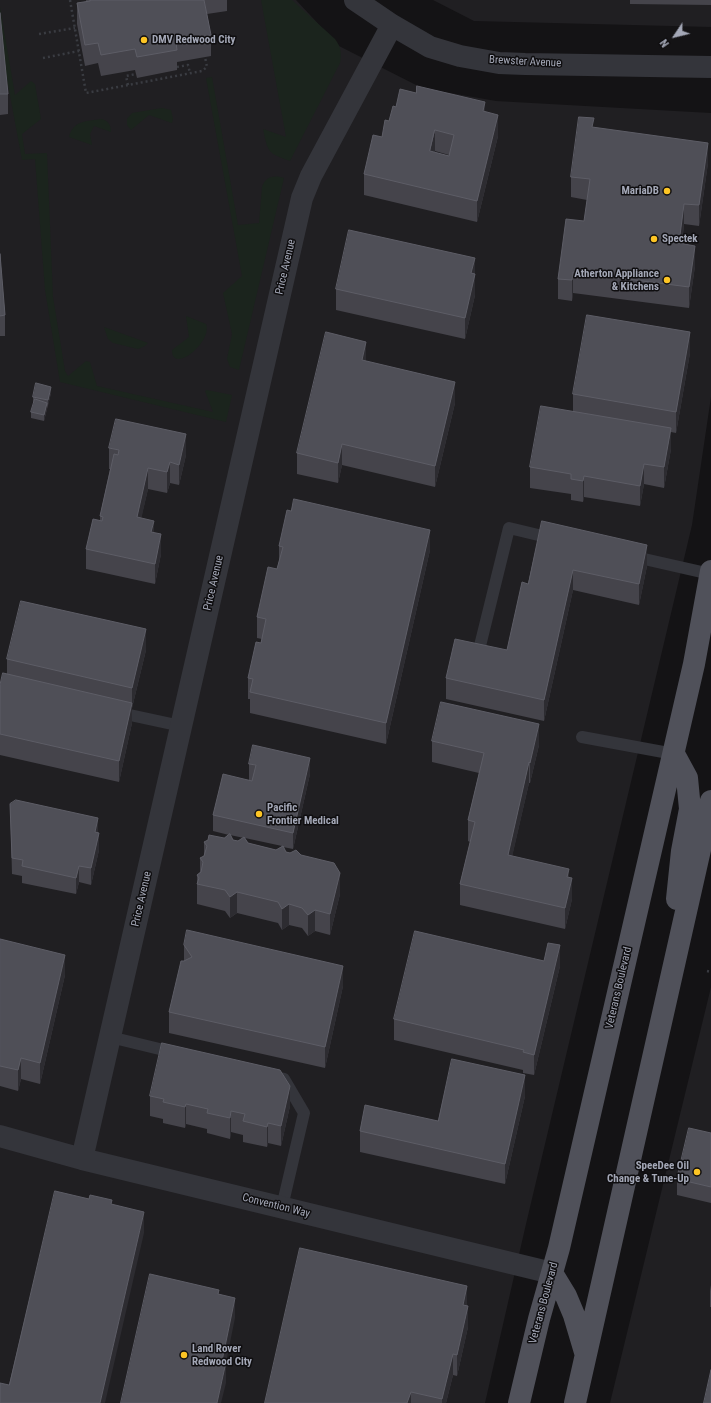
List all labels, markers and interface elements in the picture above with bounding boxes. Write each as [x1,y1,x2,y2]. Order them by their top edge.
north arrow [655,16,695,56]
place label: DMV Redwood City [152,33,235,47]
marker: DMV Redwood City [139,35,149,45]
text: N [658,37,672,50]
street label: Brewster Avenue [488,54,562,70]
place label: MariaDB [621,184,659,198]
marker: MariaDB [662,186,672,196]
place label: Spectek [662,232,698,246]
marker: Spectek [649,234,659,244]
street label: Price Avenue [273,238,299,296]
place label: Atherton Appliance & Kitchens [574,267,659,293]
marker: Atherton Appliance & Kitchens [662,275,672,285]
street label: Price Avenue [201,554,227,612]
place label: Pacific Frontier Medical [267,801,339,827]
marker: Pacific Frontier Medical [254,809,264,819]
street label: Price Avenue [129,870,155,928]
street label: Veterans Boulevard [603,946,635,1030]
place label: SpeeDee Oil Change & Tune-Up [607,1159,689,1185]
marker: SpeeDee Oil Change & Tune-Up [692,1167,702,1177]
street label: Convention Way [241,1191,311,1221]
street label: Veterans Boulevard [527,1261,561,1345]
place label: Land Rover Redwood City [192,1342,252,1368]
marker: Land Rover Redwood City [179,1350,189,1360]

